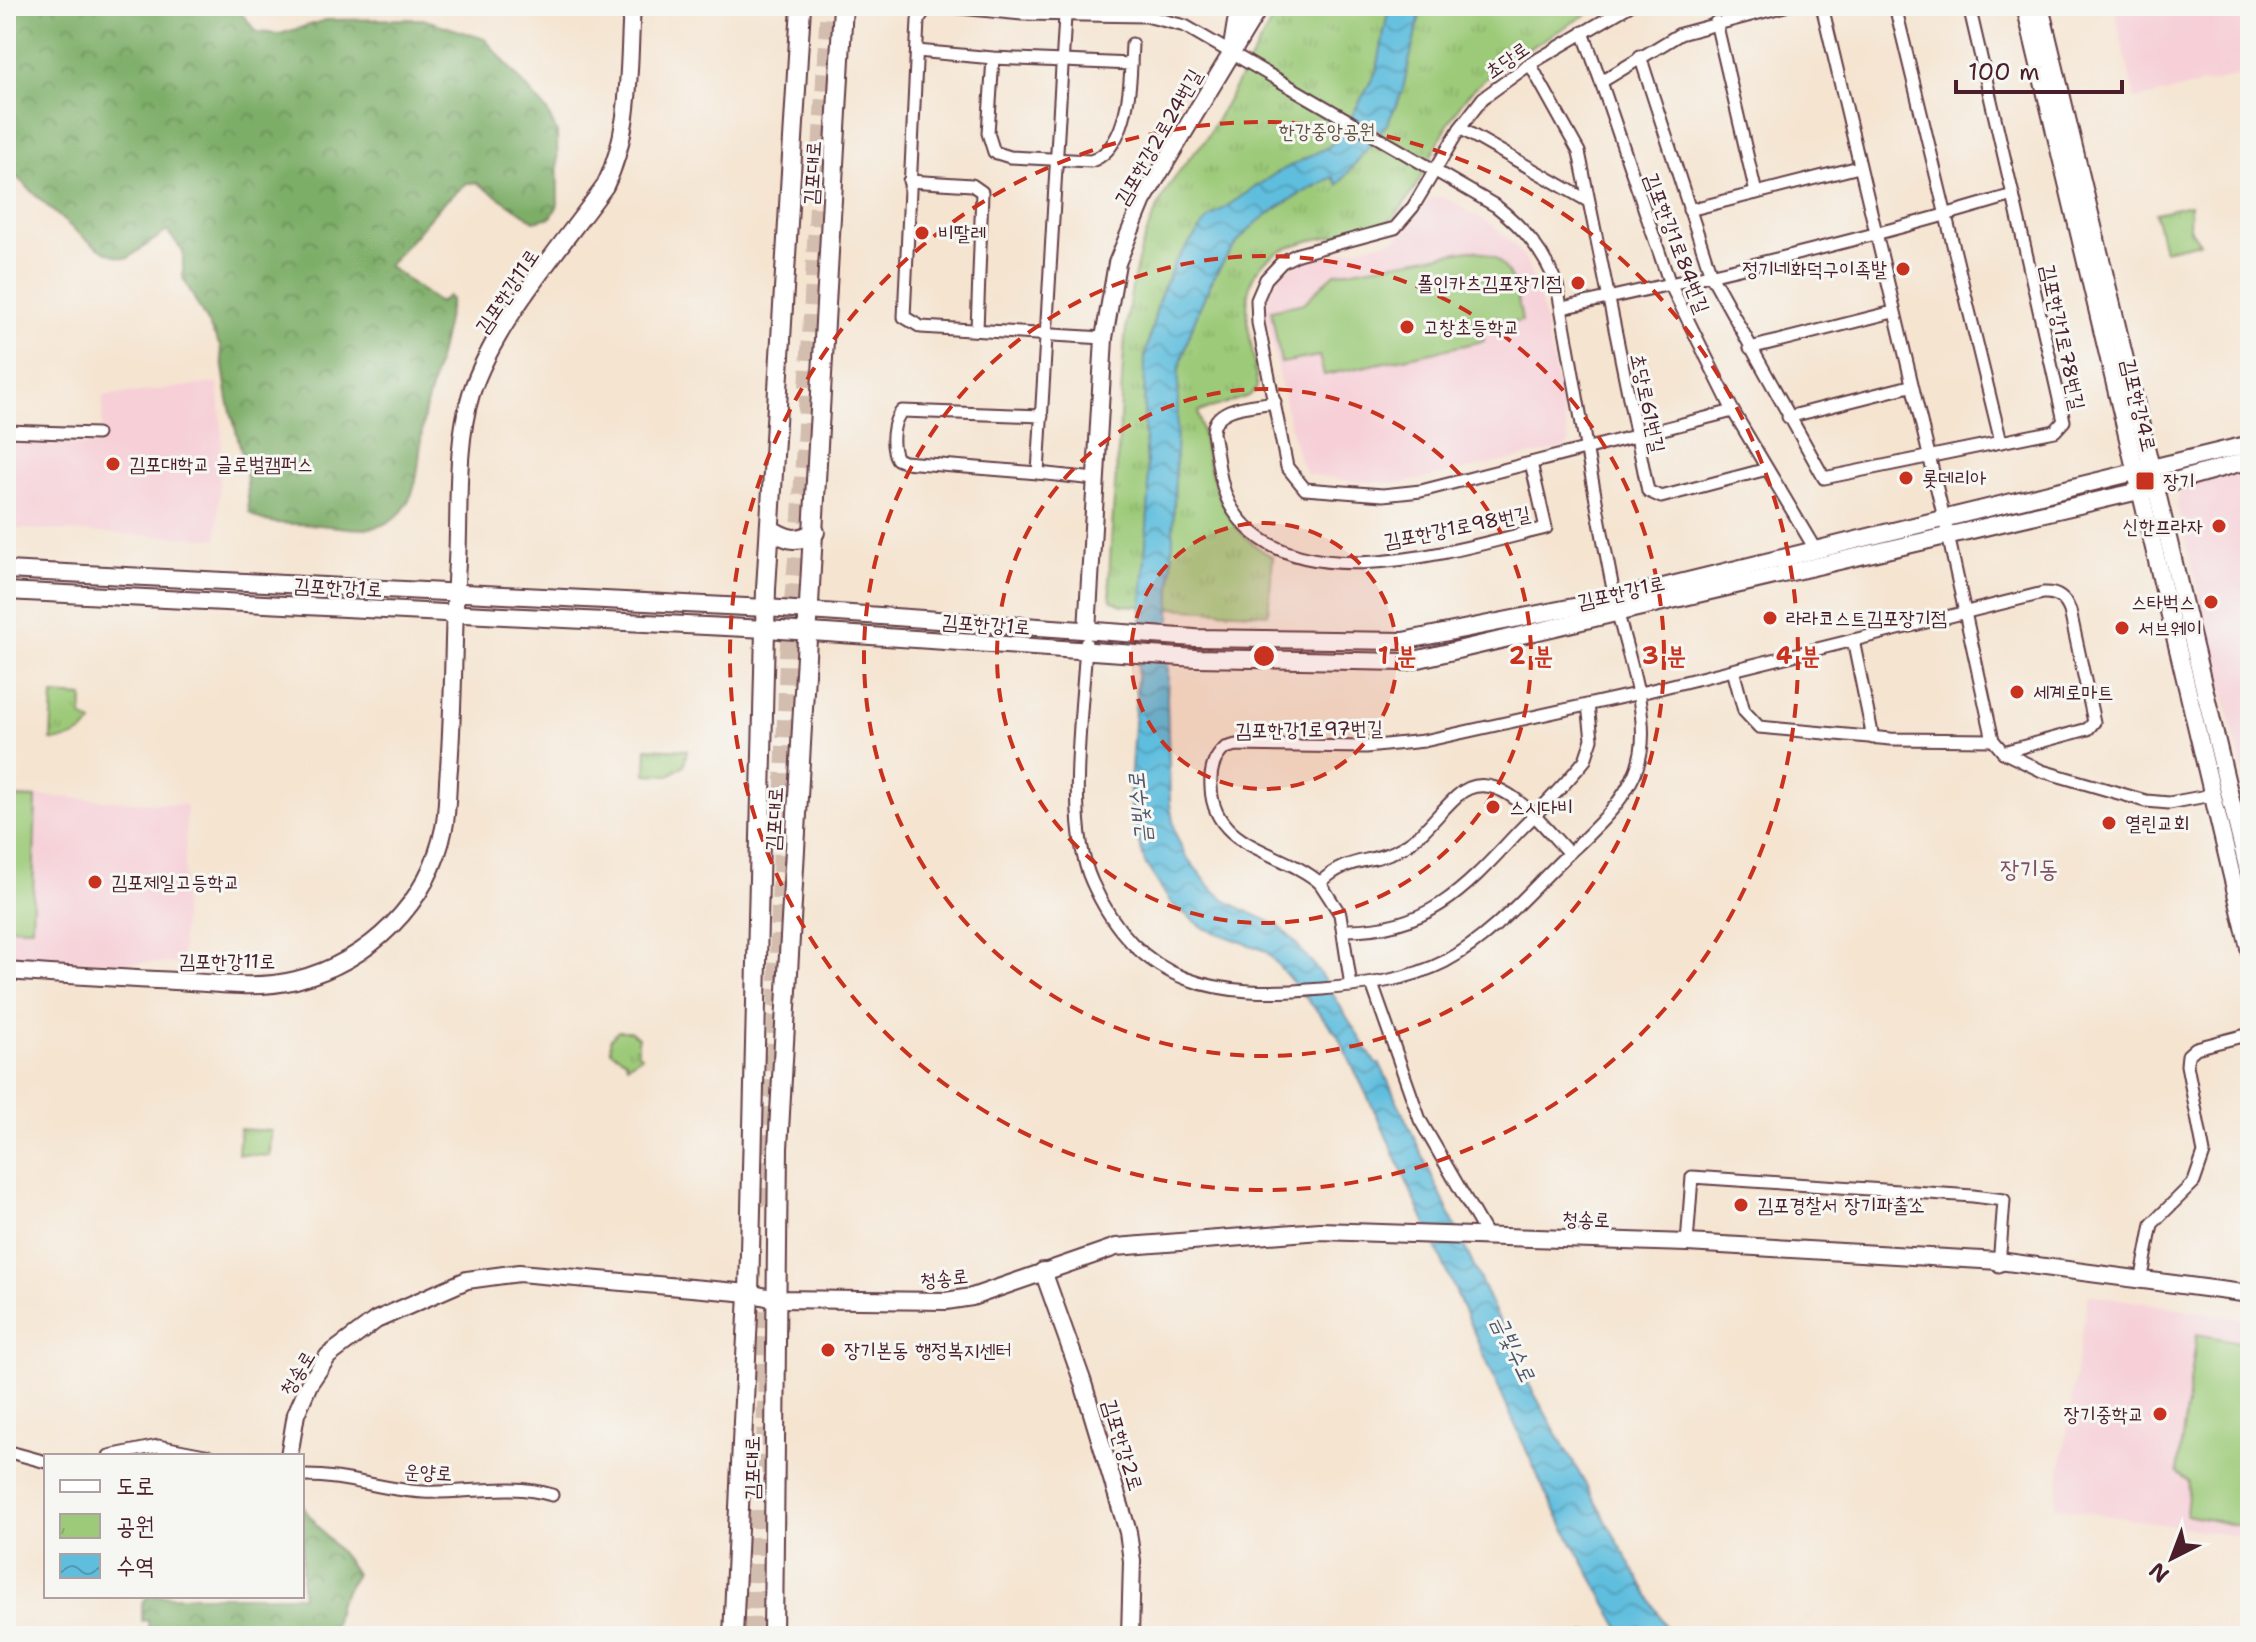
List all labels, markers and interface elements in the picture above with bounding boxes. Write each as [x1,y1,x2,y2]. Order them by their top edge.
street label: 초당로 [1480,36,1534,84]
scale bar [1956,44,2122,94]
text: 100 m [1968,56,2040,88]
street label: 김포한강2로24번길 [1108,64,1208,210]
park label: 한강중앙공원 [1279,118,1375,144]
street label: 김포대로 [797,140,827,206]
street label: 김포한강1로84번길 [1638,169,1716,317]
place label: 비딸레 [938,220,986,246]
marker: 비딸레 [913,224,931,242]
street label: 김포한강11로 [469,244,545,338]
place label: 정기네화덕구이족발 [1742,256,1887,282]
marker: 정기네화덕구이족발 [1894,260,1912,278]
street label: 김포한강1로78번길 [2035,262,2091,412]
place label: 폴인카츠김포장기점 [1417,270,1562,296]
marker: 폴인카츠김포장기점 [1569,274,1587,292]
place label: 고창초등학교 [1423,314,1520,340]
marker: 고창초등학교 [1398,318,1416,336]
street label: 초당로61번길 [1625,351,1671,455]
street label: 김포한강4로 [2116,356,2162,454]
place label: 김포대학교 글로벌캠퍼스 [129,451,313,477]
marker: 김포대학교 글로벌캠퍼스 [104,455,122,473]
place label: 롯데리아 [1922,465,1986,491]
place label: 장기 [2163,468,2195,494]
marker: 롯데리아 [1897,469,1915,487]
marker: 장기 [2134,470,2156,492]
street label: 김포한강1로98번길 [1382,500,1532,554]
place label: 신한프라자 [2123,513,2203,539]
marker: 신한프라자 [2210,517,2228,535]
street label: 김포한강1로 [1575,569,1667,615]
street label: 김포한강1로 [293,572,383,602]
place label: 스타벅스 [2131,589,2195,615]
marker: 스타벅스 [2202,593,2220,611]
place label: 라라코스트김포장기점 [1786,605,1947,631]
street label: 김포한강1로 [941,608,1031,640]
marker: 라라코스트김포장기점 [1761,609,1779,627]
place label: 서브웨이 [2138,615,2202,641]
marker: 서브웨이 [2113,619,2131,637]
text: 1 분 [1378,640,1416,672]
text: 2 분 [1509,640,1553,672]
text: 3 분 [1642,640,1686,672]
text: 4 분 [1776,640,1820,672]
centre of rings [1250,642,1278,670]
place label: 세계로마트 [2033,679,2113,705]
marker: 세계로마트 [2008,683,2026,701]
street label: 김포한강1로97번길 [1235,715,1383,743]
water label: 금빛수로 [1121,771,1158,845]
street label: 김포대로 [759,786,789,852]
place label: 스시다비 [1509,794,1573,820]
marker: 스시다비 [1484,798,1502,816]
place label: 열린교회 [2125,810,2189,836]
marker: 열린교회 [2100,814,2118,832]
district label: 장기동 [2000,853,2058,885]
place label: 김포제일고등학교 [111,869,240,895]
marker: 김포제일고등학교 [86,873,104,891]
street label: 김포한강11로 [179,948,275,974]
place label: 김포경찰서 장기파출소 [1757,1192,1925,1218]
marker: 김포경찰서 장기파출소 [1732,1196,1750,1214]
street label: 청송로 [1561,1205,1611,1233]
street label: 청송로 [919,1263,969,1293]
water label: 금빛수로 [1485,1310,1542,1387]
place label: 장기본동 행정복지센터 [844,1337,1012,1363]
marker: 장기본동 행정복지센터 [819,1341,837,1359]
street label: 청송로 [273,1346,321,1400]
street label: 김포한강2로 [1097,1396,1149,1494]
place label: 장기중학교 [2064,1401,2144,1427]
marker: 장기중학교 [2151,1405,2169,1423]
street label: 김포대로 [739,1436,765,1500]
legend [44,1454,304,1598]
street label: 운양로 [403,1458,453,1486]
text: 도로 [116,1470,155,1502]
text: 공원 [116,1510,155,1542]
north arrow [2132,1518,2212,1598]
text: 수역 [116,1550,155,1582]
text: N [2143,1556,2175,1589]

